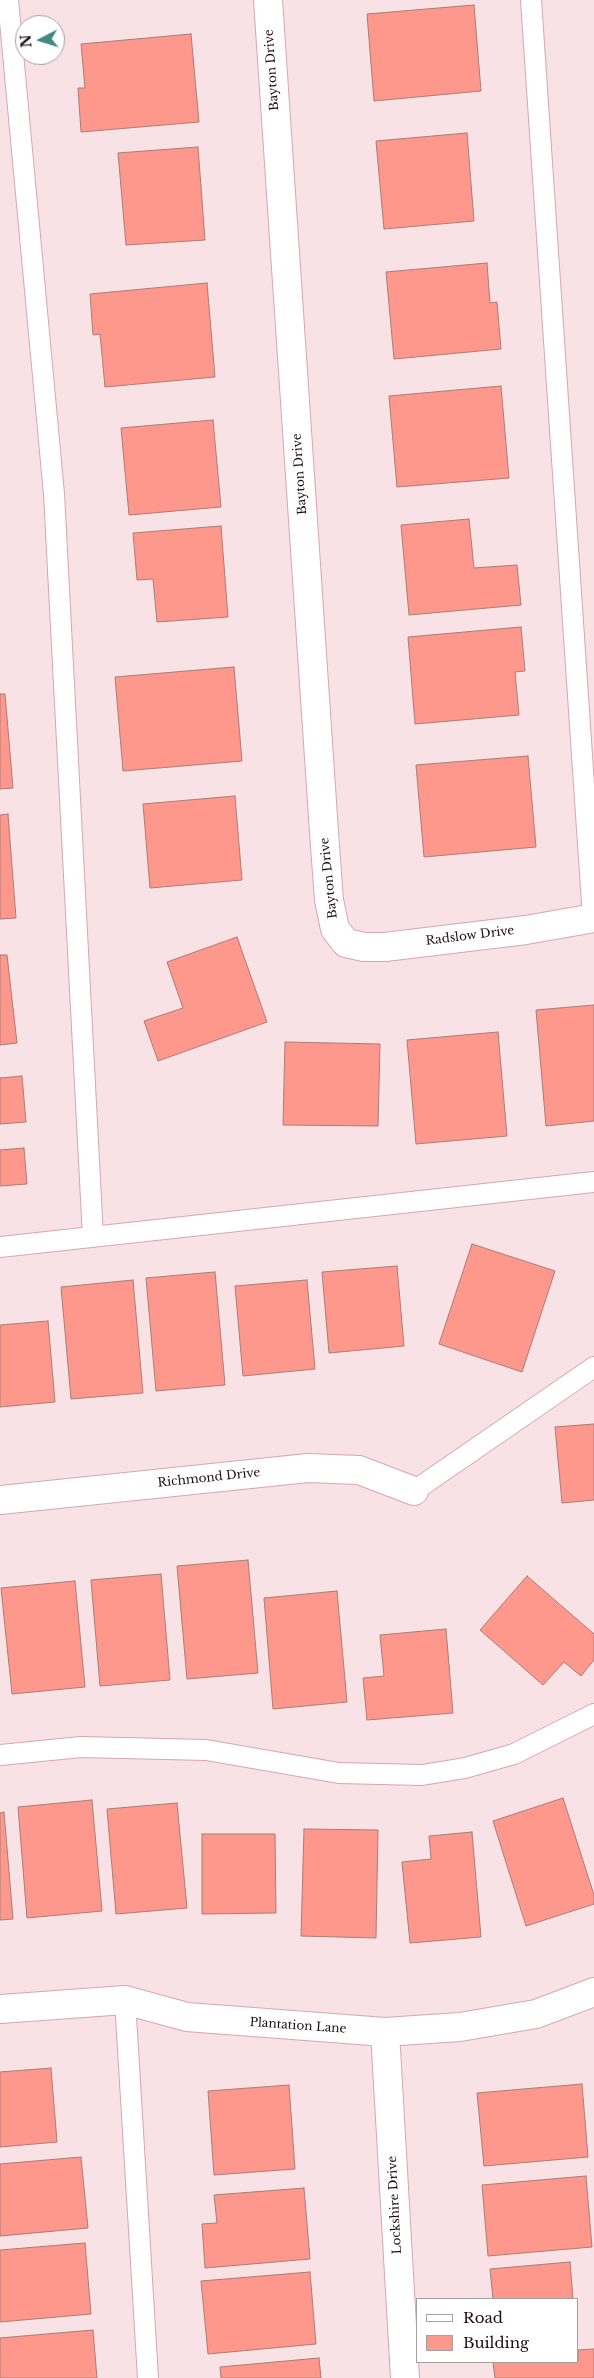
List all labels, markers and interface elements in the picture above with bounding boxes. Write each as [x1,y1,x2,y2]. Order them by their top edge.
north arrow [15,15,65,65]
street label: Bayton Drive [262,29,282,111]
text: N [17,34,36,49]
street label: Bayton Drive [290,433,310,515]
street label: Bayton Drive [318,837,340,919]
street label: Radslow Drive [425,923,515,949]
street label: Richmond Drive [157,1465,261,1491]
street label: Plantation Lane [249,2015,347,2037]
street label: Lockshire Drive [385,2155,405,2255]
legend [416,2298,579,2363]
text: Road [463,2308,503,2327]
text: Building [463,2333,529,2352]

